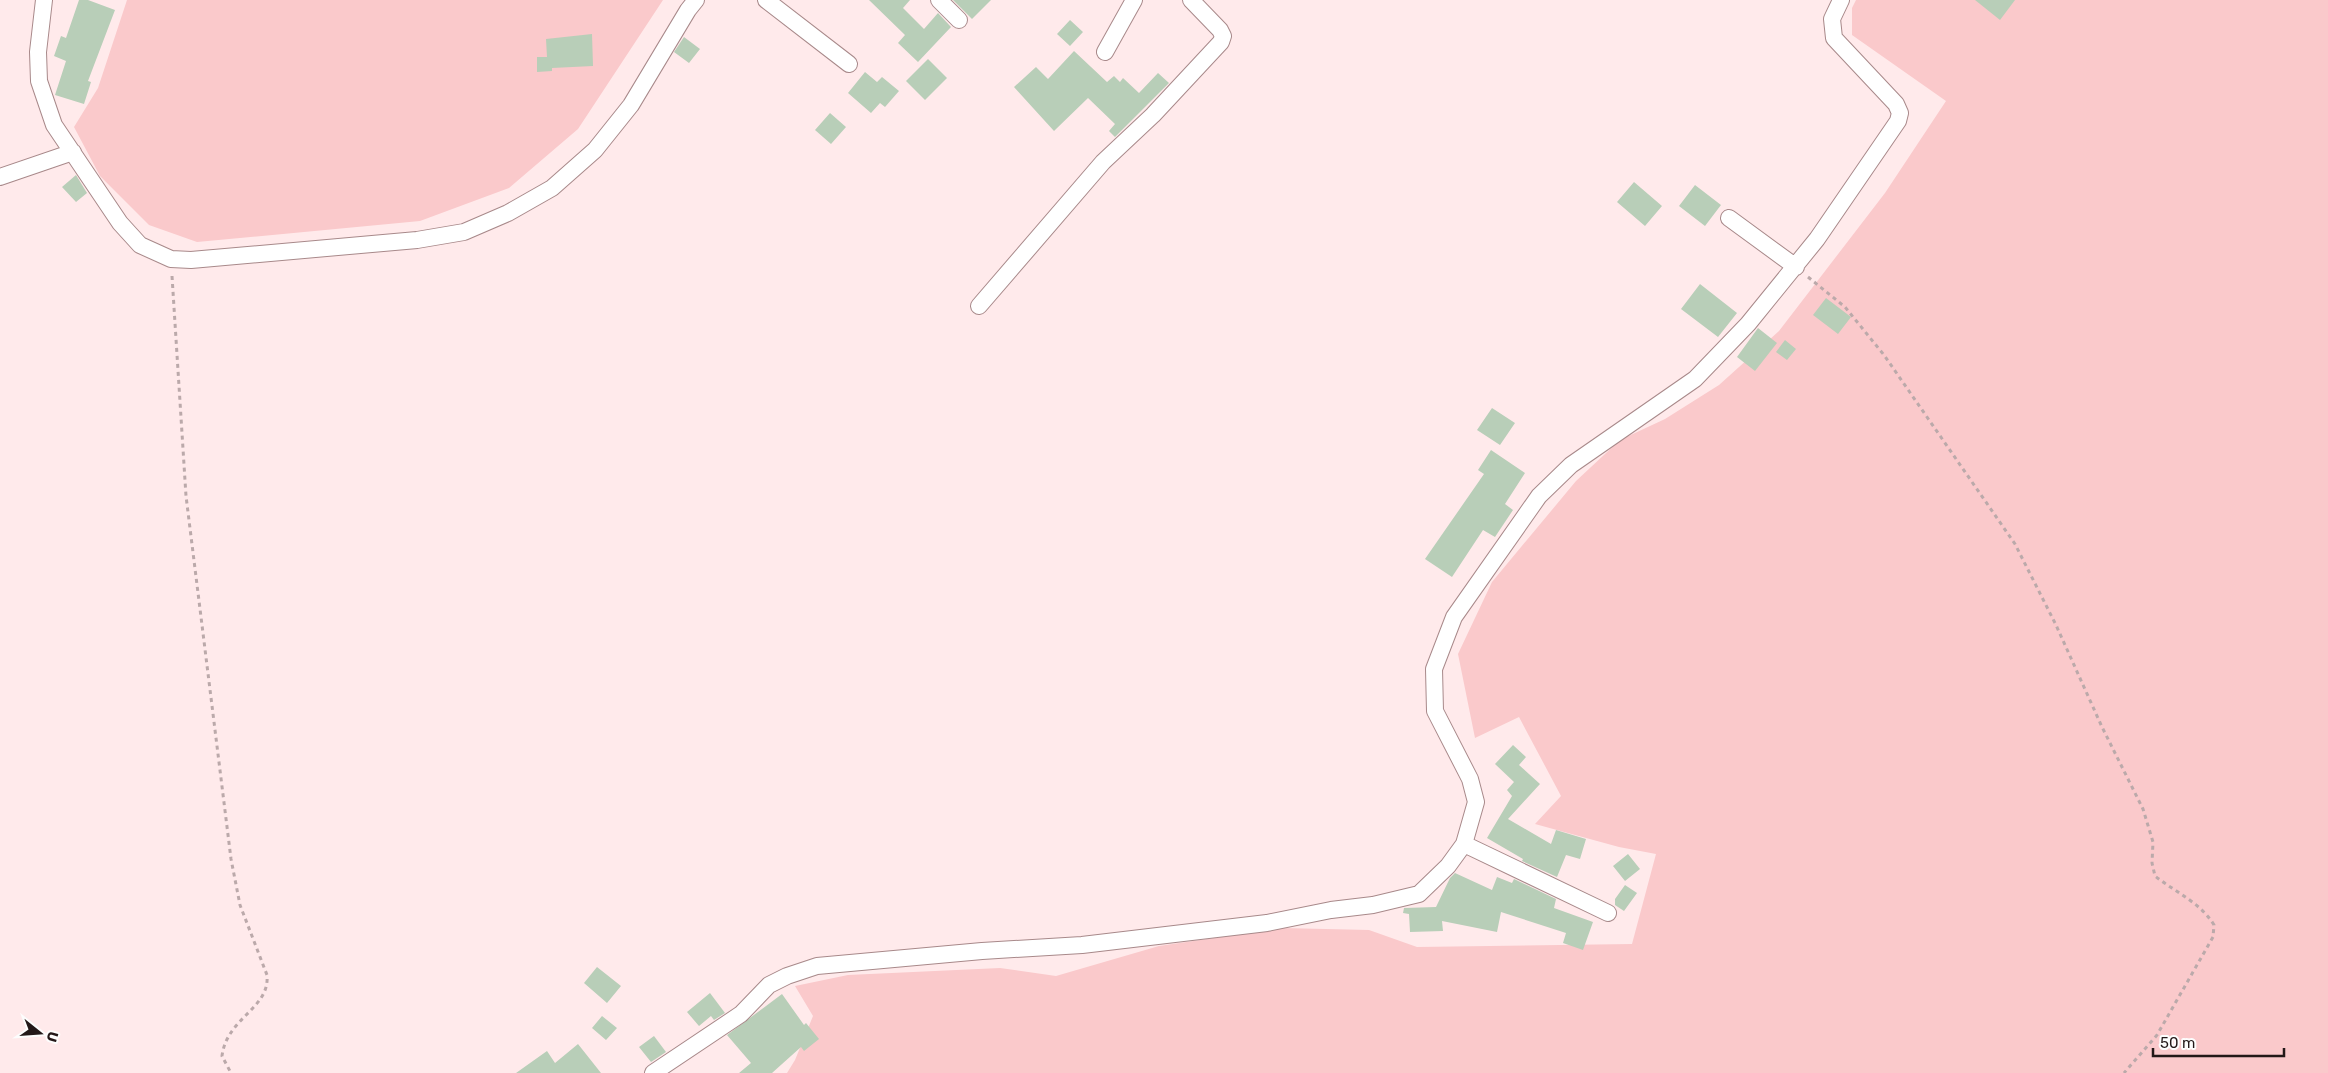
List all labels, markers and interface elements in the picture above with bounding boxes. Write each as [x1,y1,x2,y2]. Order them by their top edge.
north arrow [15,1008,65,1058]
scale bar [2153,1026,2284,1058]
text: U [42,1029,62,1044]
text: 50 m [2160,1034,2195,1052]

